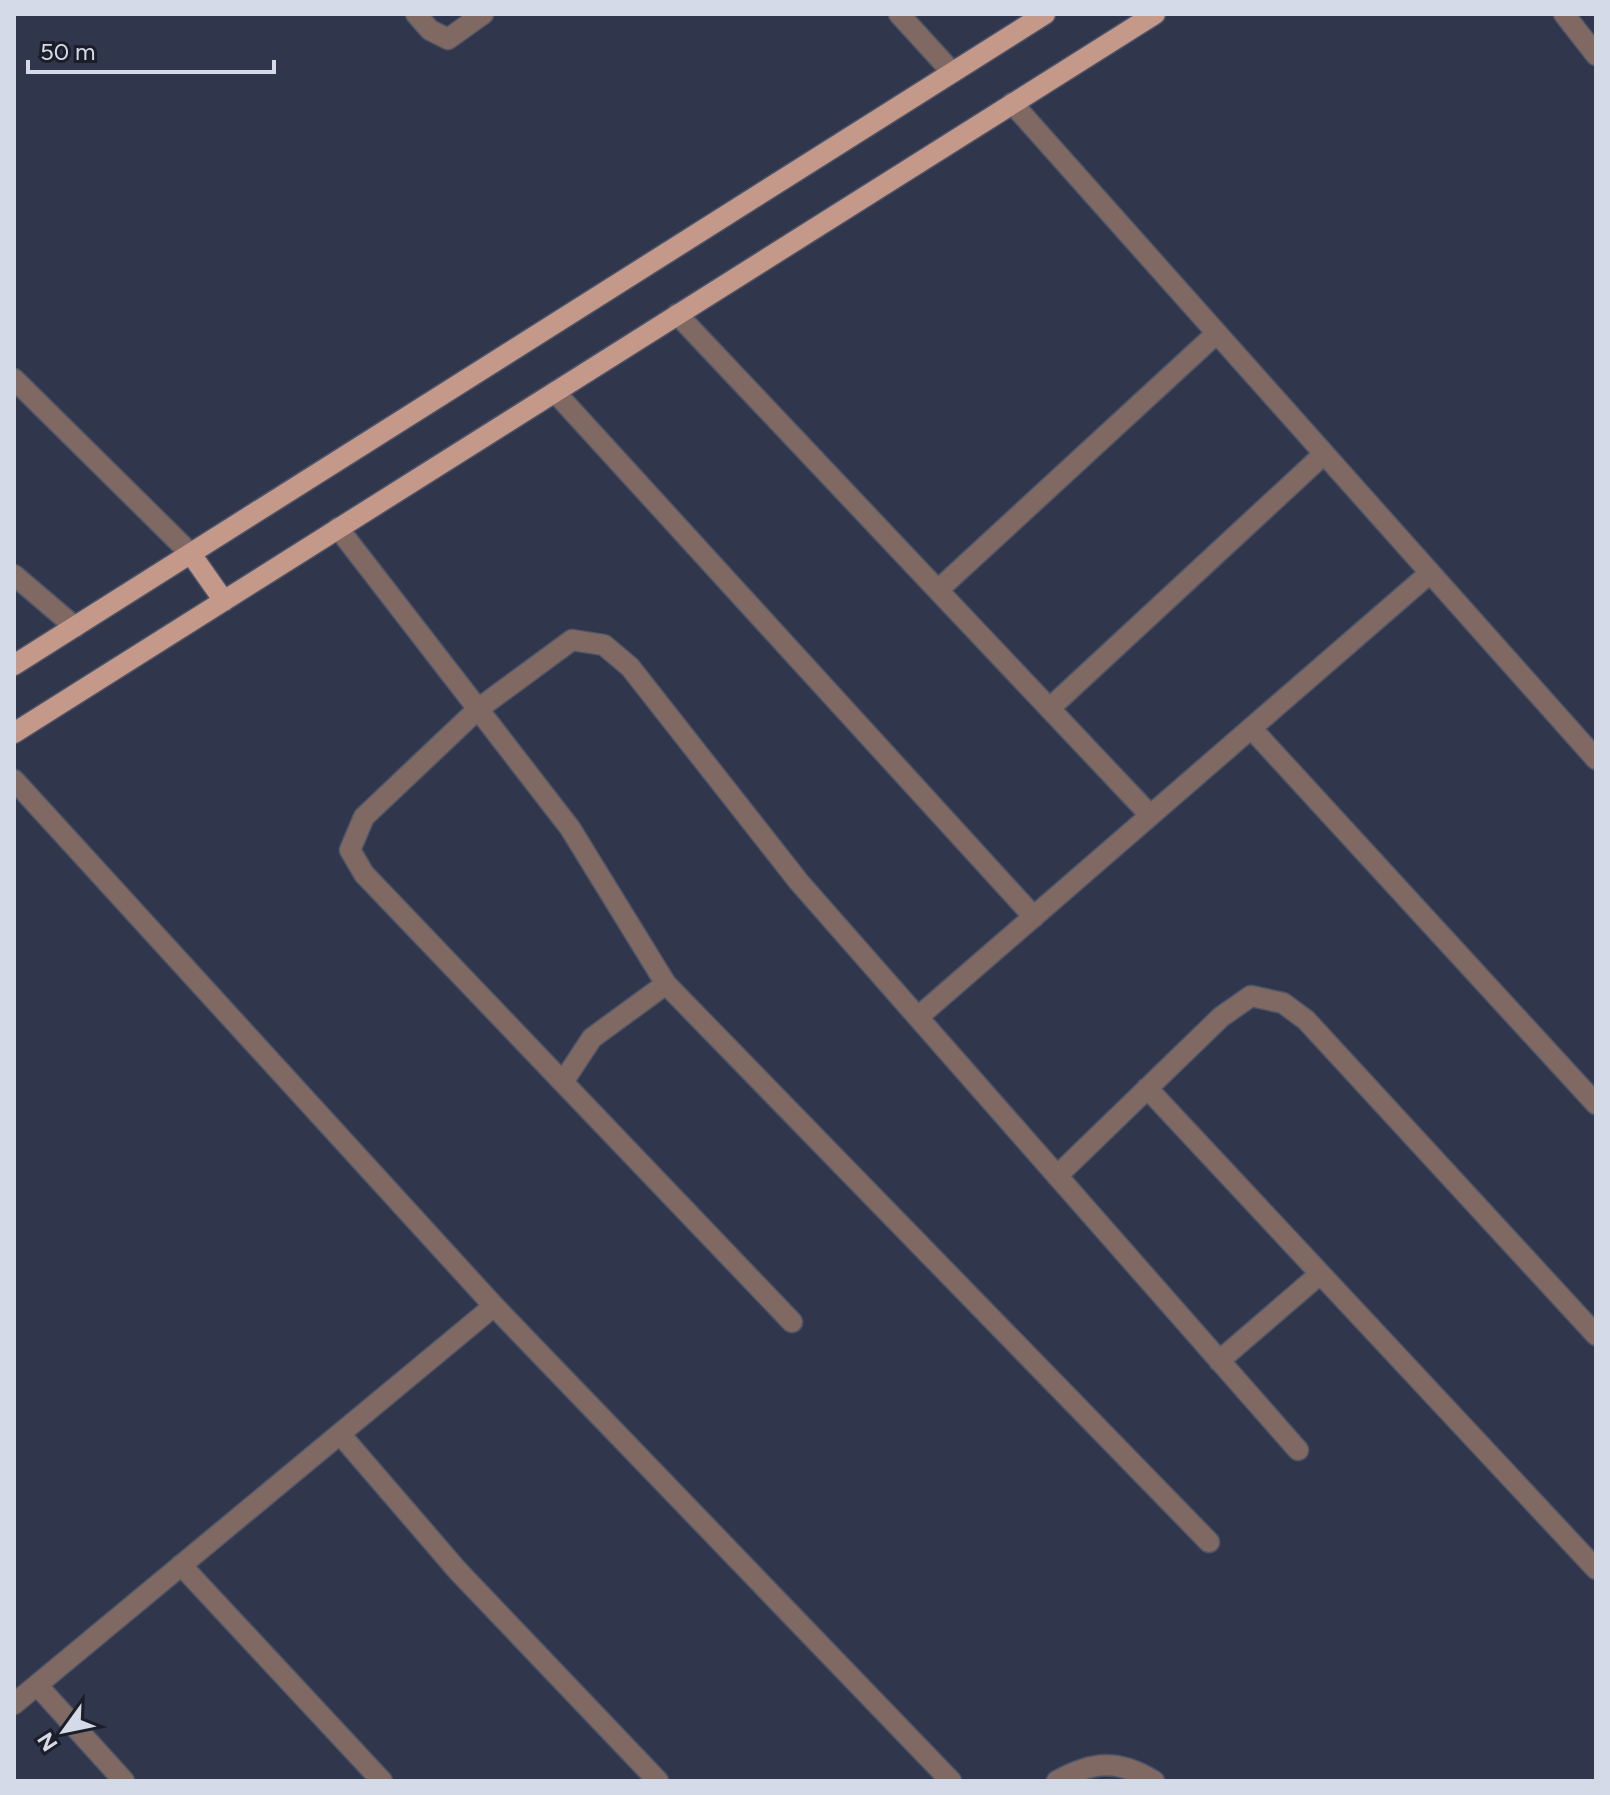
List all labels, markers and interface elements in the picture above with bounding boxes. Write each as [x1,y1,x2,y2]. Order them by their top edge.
scale bar [28,24,274,74]
text: 50 m [40,37,96,66]
north arrow [24,1691,104,1771]
text: N [32,1727,64,1756]

